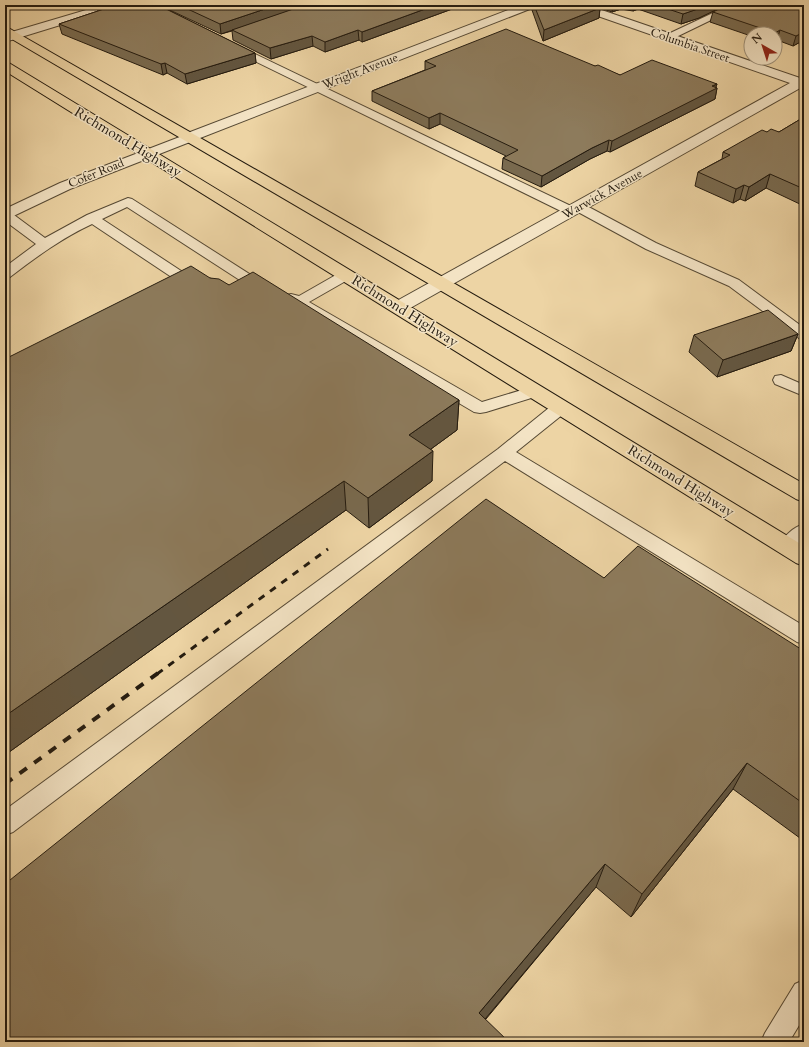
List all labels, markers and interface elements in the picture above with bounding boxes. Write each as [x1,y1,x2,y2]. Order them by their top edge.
street label: Columbia Street [648,24,732,66]
north arrow [743,26,783,66]
text: N [749,29,766,47]
street label: Wright Avenue [319,49,400,93]
street label: Richmond Highway [71,102,186,182]
street label: Cofer Road [66,154,127,191]
street label: Warwick Avenue [558,165,645,223]
street label: Richmond Highway [348,271,462,352]
street label: Richmond Highway [624,441,738,522]

